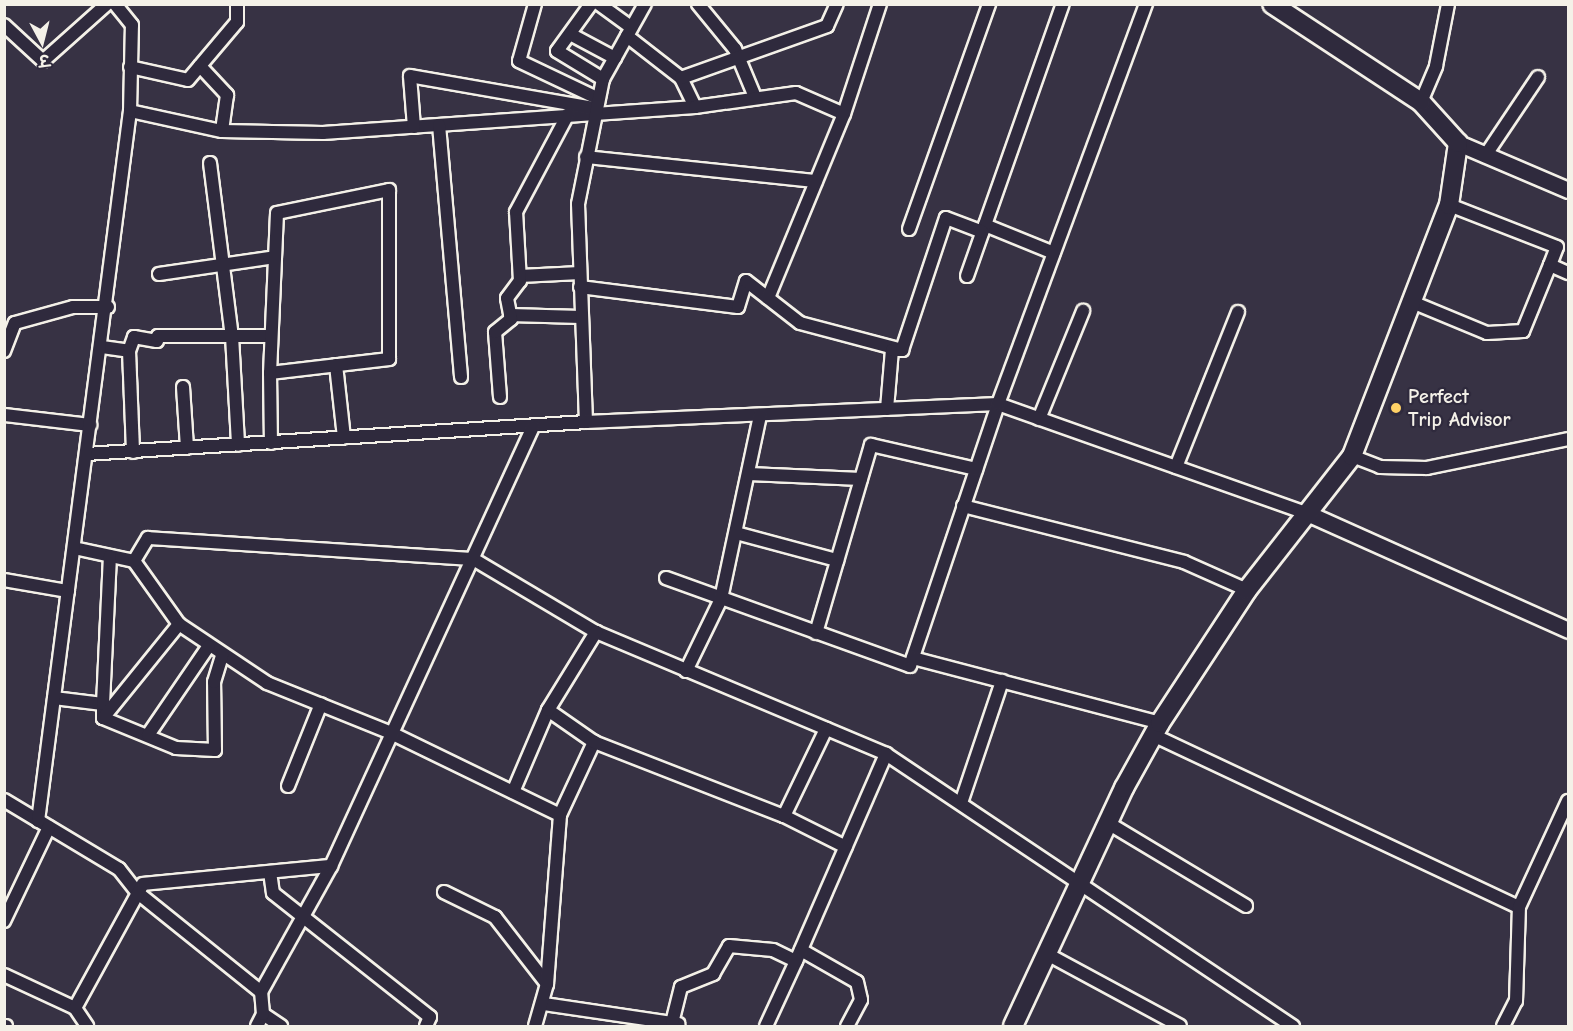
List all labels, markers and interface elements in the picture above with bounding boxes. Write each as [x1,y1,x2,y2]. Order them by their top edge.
north arrow [12,12,72,72]
text: उ [38,50,51,69]
place label: Perfect Trip Advisor [1408,384,1511,431]
marker: Perfect Trip Advisor [1389,401,1403,415]

